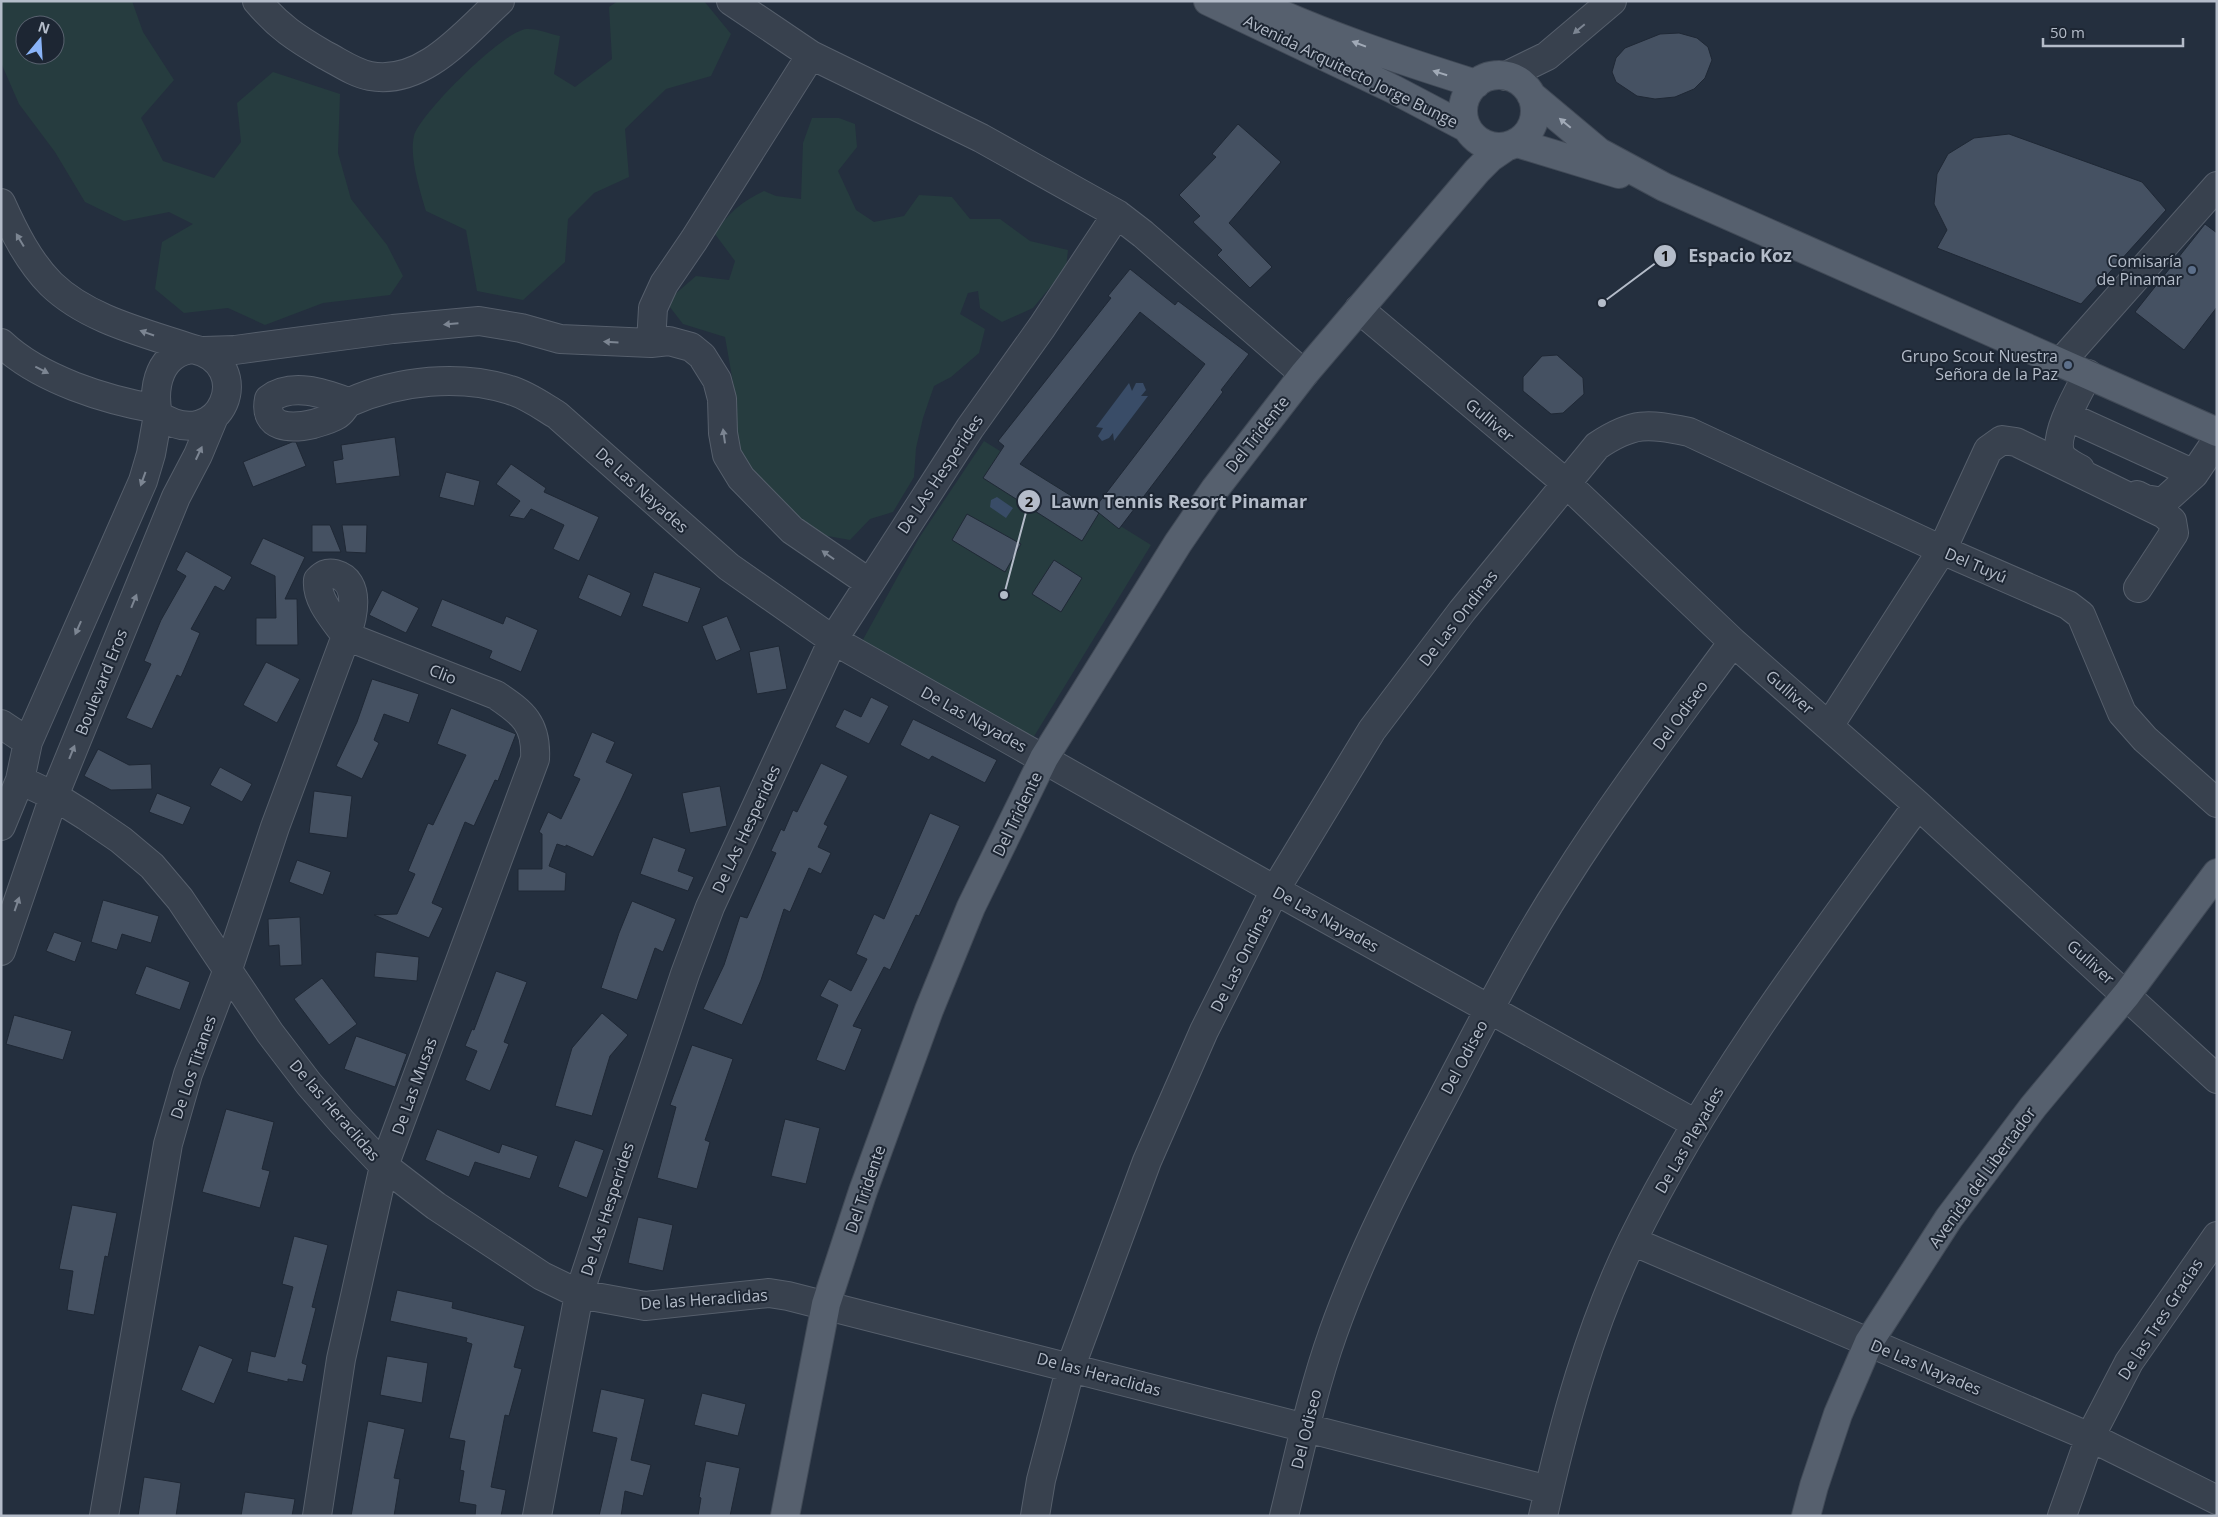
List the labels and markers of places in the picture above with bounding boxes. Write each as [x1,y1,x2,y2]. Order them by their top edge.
callout: Espacio Koz [1653,240,1802,273]
place label: Comisaría de Pinamar [2096,250,2182,290]
marker: Comisaría de Pinamar [2186,264,2198,276]
place label: Grupo Scout Nuestra Señora de la Paz [1901,345,2058,385]
marker: Grupo Scout Nuestra Señora de la Paz [2062,359,2074,371]
callout: Lawn Tennis Resort Pinamar [1016,485,1317,518]

